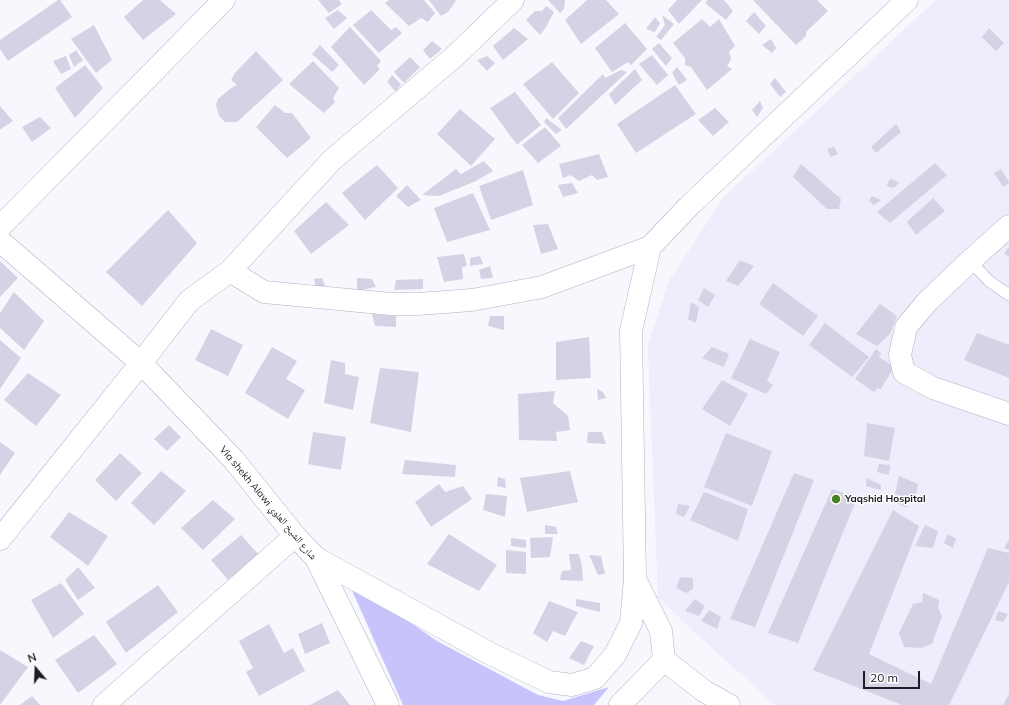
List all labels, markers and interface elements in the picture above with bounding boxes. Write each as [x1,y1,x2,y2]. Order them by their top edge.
street label: Via shekh Alawi شارع الشيخ العلوي [217,444,319,562]
marker: Yaqshid Hospital [830,493,842,505]
place label: Yaqshid Hospital [845,493,926,505]
north arrow [16,649,56,689]
text: N [26,650,38,666]
scale bar [865,663,922,689]
text: 20 m [870,670,898,685]

